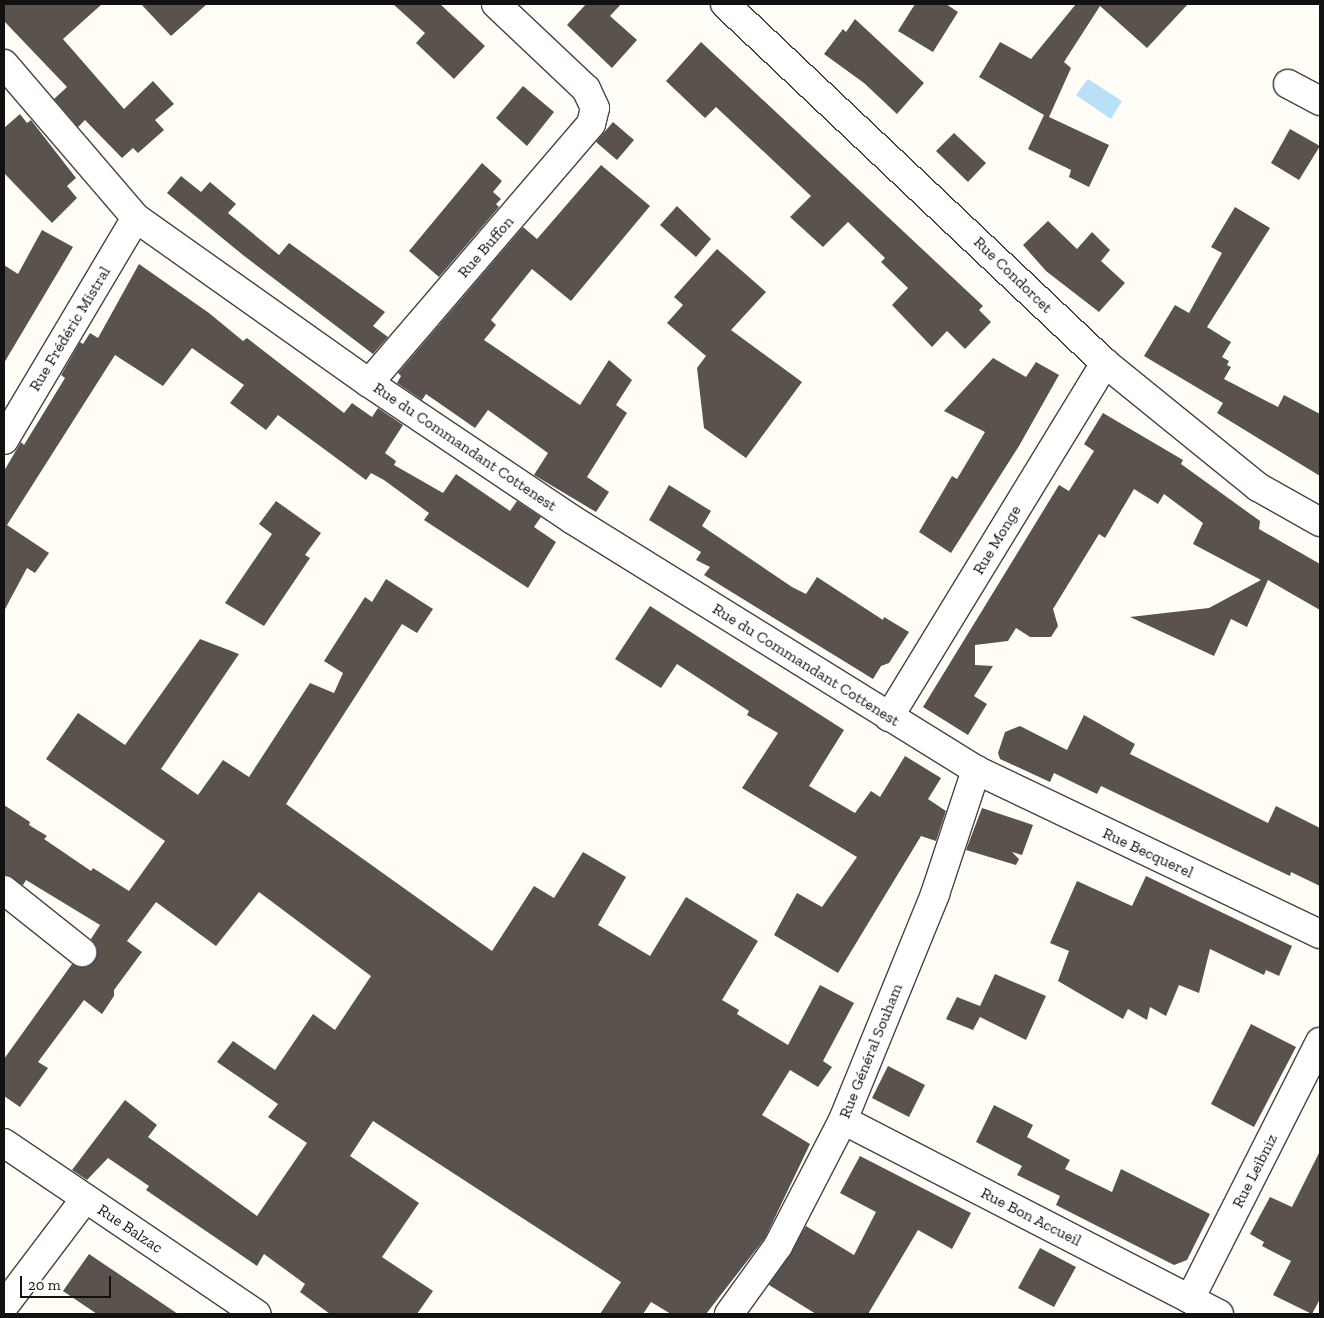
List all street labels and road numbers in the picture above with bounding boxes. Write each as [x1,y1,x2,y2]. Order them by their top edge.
street label: Rue Buffon [454,212,518,282]
street label: Rue Condorcet [970,233,1056,317]
street label: Rue Frédéric Mistral [25,263,115,395]
street label: Rue du Commandant Cottenest [370,378,560,516]
street label: Rue Monge [969,502,1025,578]
street label: Rue du Commandant Cottenest [709,599,903,731]
street label: Rue Becquerel [1099,824,1197,882]
street label: Rue Général Souham [835,981,907,1121]
street label: Rue Leibniz [1228,1131,1282,1211]
street label: Rue Bon Accueil [977,1183,1085,1251]
street label: Rue Balzac [94,1200,166,1258]

